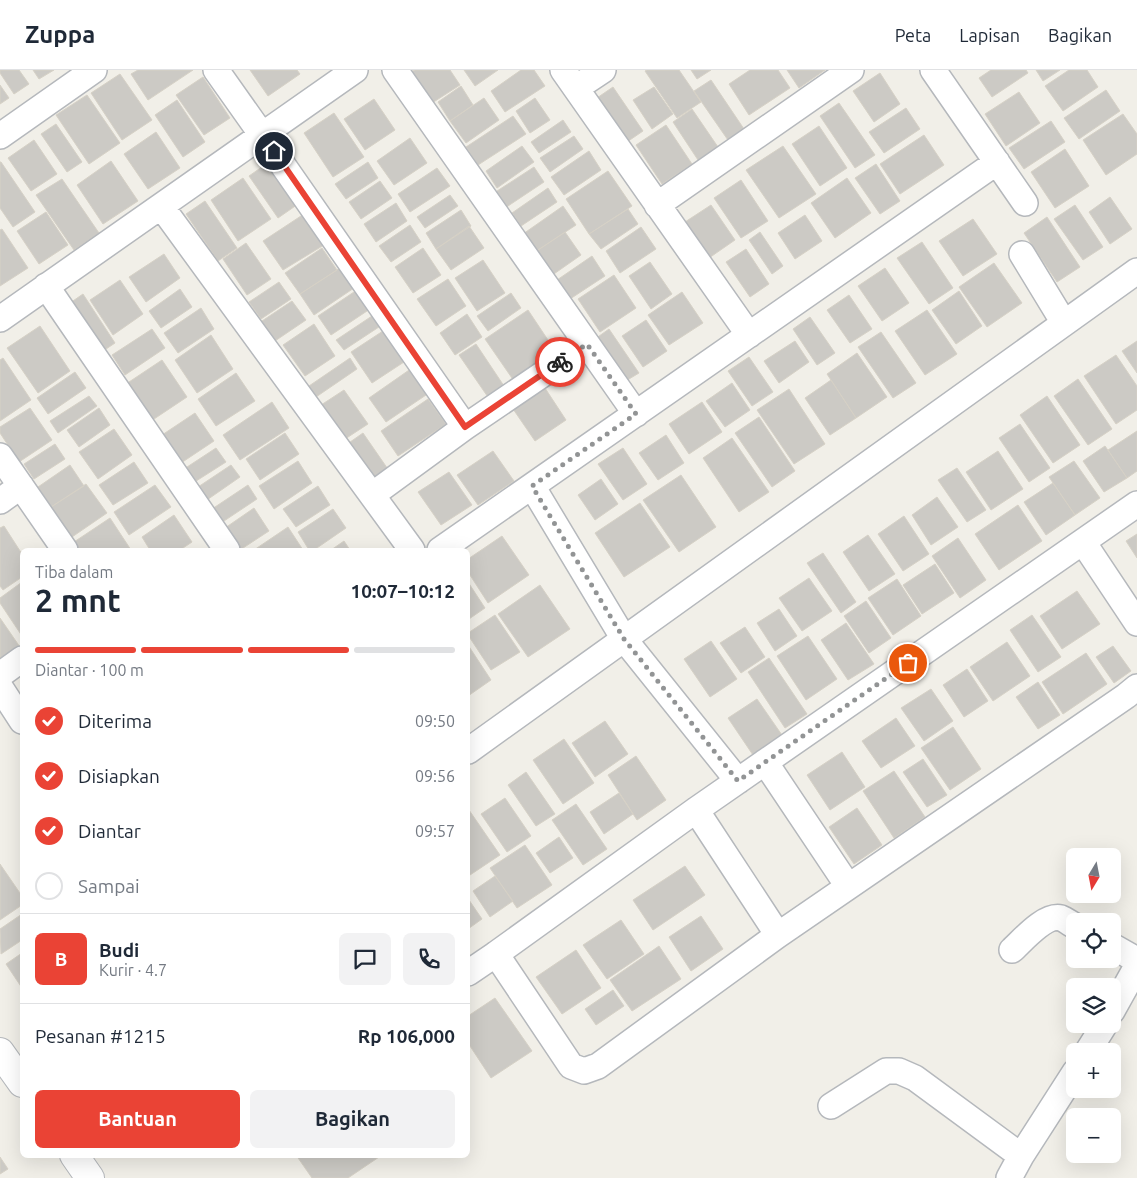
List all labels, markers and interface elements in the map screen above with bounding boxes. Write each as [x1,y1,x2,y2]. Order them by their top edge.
text: Zuppa [25,21,95,48]
text: Peta [895,25,931,45]
text: Lapisan [959,25,1020,45]
text: Bagikan [1048,25,1112,45]
pin [253,130,295,172]
icon: home [260,137,288,165]
courier [535,337,585,387]
icon: bike [546,348,574,376]
text: Tiba dalam [35,563,113,581]
text: 10:07–10:12 [350,580,455,602]
text: 2 mnt [35,582,121,618]
pin [887,642,929,684]
icon: bag [894,649,922,677]
text: Diantar · 100 m [35,661,144,679]
icon: check [35,707,63,735]
text: Diterima [78,710,152,732]
text: 09:50 [415,712,455,730]
icon: check [35,762,63,790]
text: Disiapkan [78,765,160,787]
text: 09:56 [415,767,455,785]
icon: check [35,817,63,845]
text: Diantar [78,820,141,842]
text: 09:57 [415,822,455,840]
north arrow [1066,848,1121,902]
map controls [1066,848,1121,1163]
text: Sampai [78,875,140,897]
button: locate [1066,913,1121,968]
button: chat [339,933,391,985]
button: phone [403,933,455,985]
text: Budi [99,939,139,961]
text: B [55,948,67,970]
text: Kurir · 4.7 [99,961,167,979]
button: layers [1066,978,1121,1033]
text: Pesanan #1215 [35,1025,166,1047]
text: Rp 106,000 [358,1025,455,1047]
button: + [1066,1043,1121,1098]
button: Bantuan [35,1090,240,1148]
button: Bagikan [250,1090,455,1148]
button: − [1066,1108,1121,1163]

